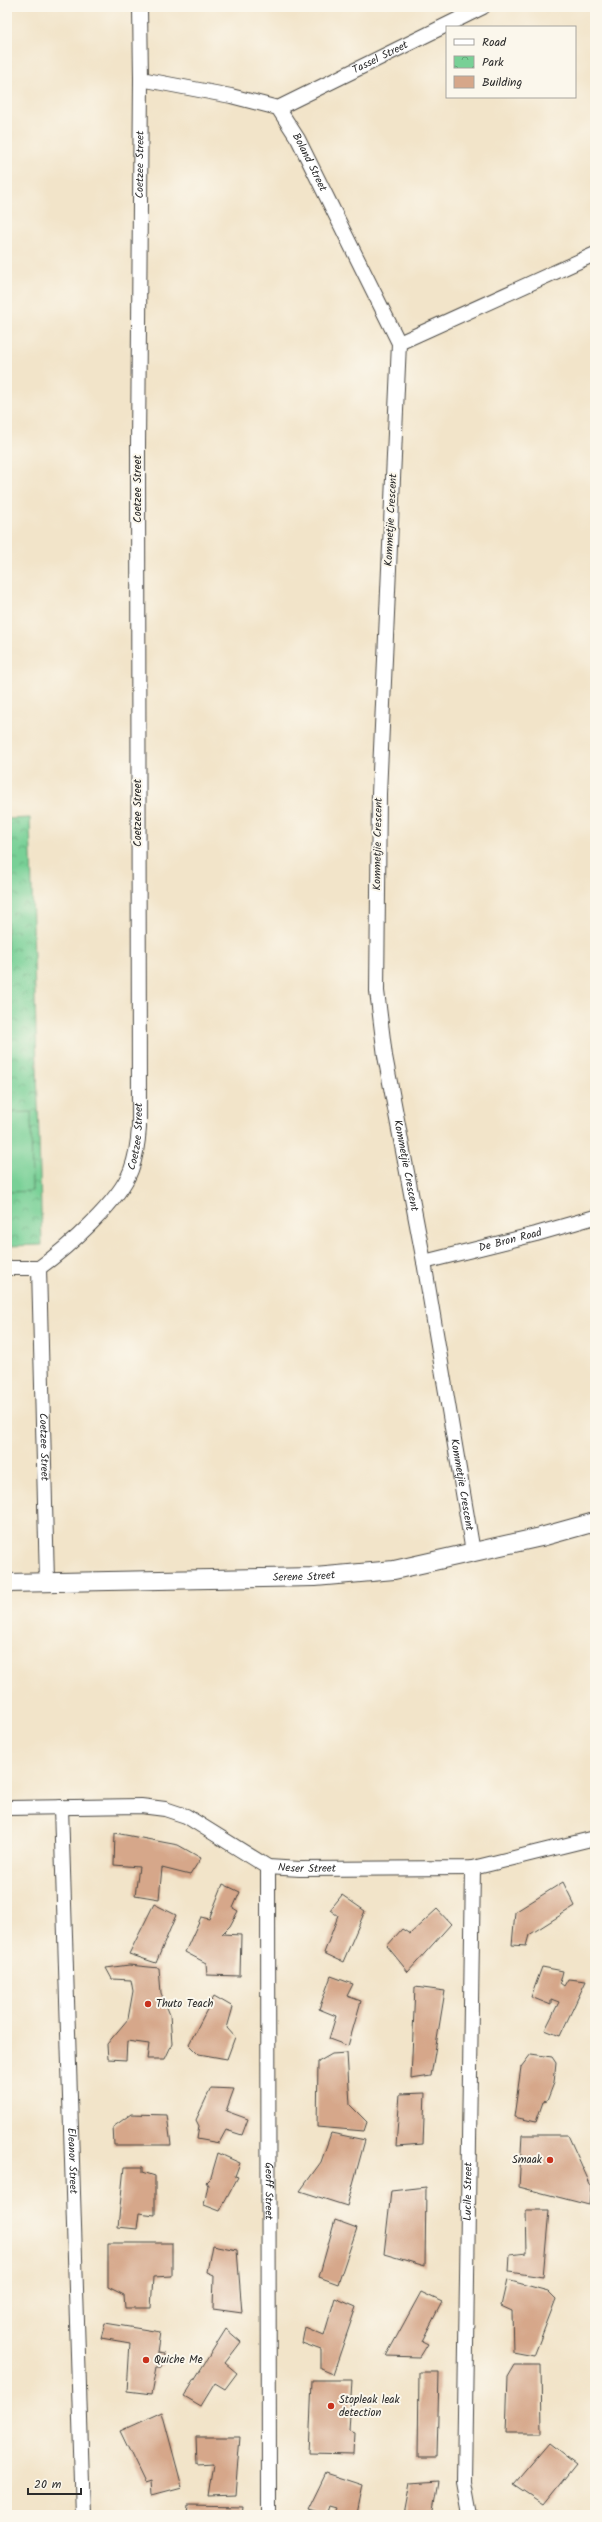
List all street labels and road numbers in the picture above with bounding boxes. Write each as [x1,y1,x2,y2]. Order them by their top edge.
street label: Tassel Street [349,36,412,79]
street label: Boland Street [287,129,332,195]
street label: Coetzee Street [131,130,150,199]
street label: Coetzee Street [129,454,147,523]
street label: Kommetjie Crescent [380,472,402,567]
street label: Coetzee Street [129,778,147,847]
street label: Kommetjie Crescent [368,797,388,891]
street label: Coetzee Street [123,1102,148,1173]
street label: Kommetjie Crescent [388,1118,423,1214]
street label: De Bron Road [477,1224,545,1257]
street label: Coetzee Street [34,1413,53,1482]
street label: Kommetjie Crescent [445,1437,478,1533]
street label: Serene Street [272,1566,337,1587]
street label: Neser Street [277,1859,337,1878]
street label: Eleanor Street [62,2127,82,2195]
street label: Lucile Street [459,2161,478,2221]
street label: Geoff Street [259,2162,278,2220]

